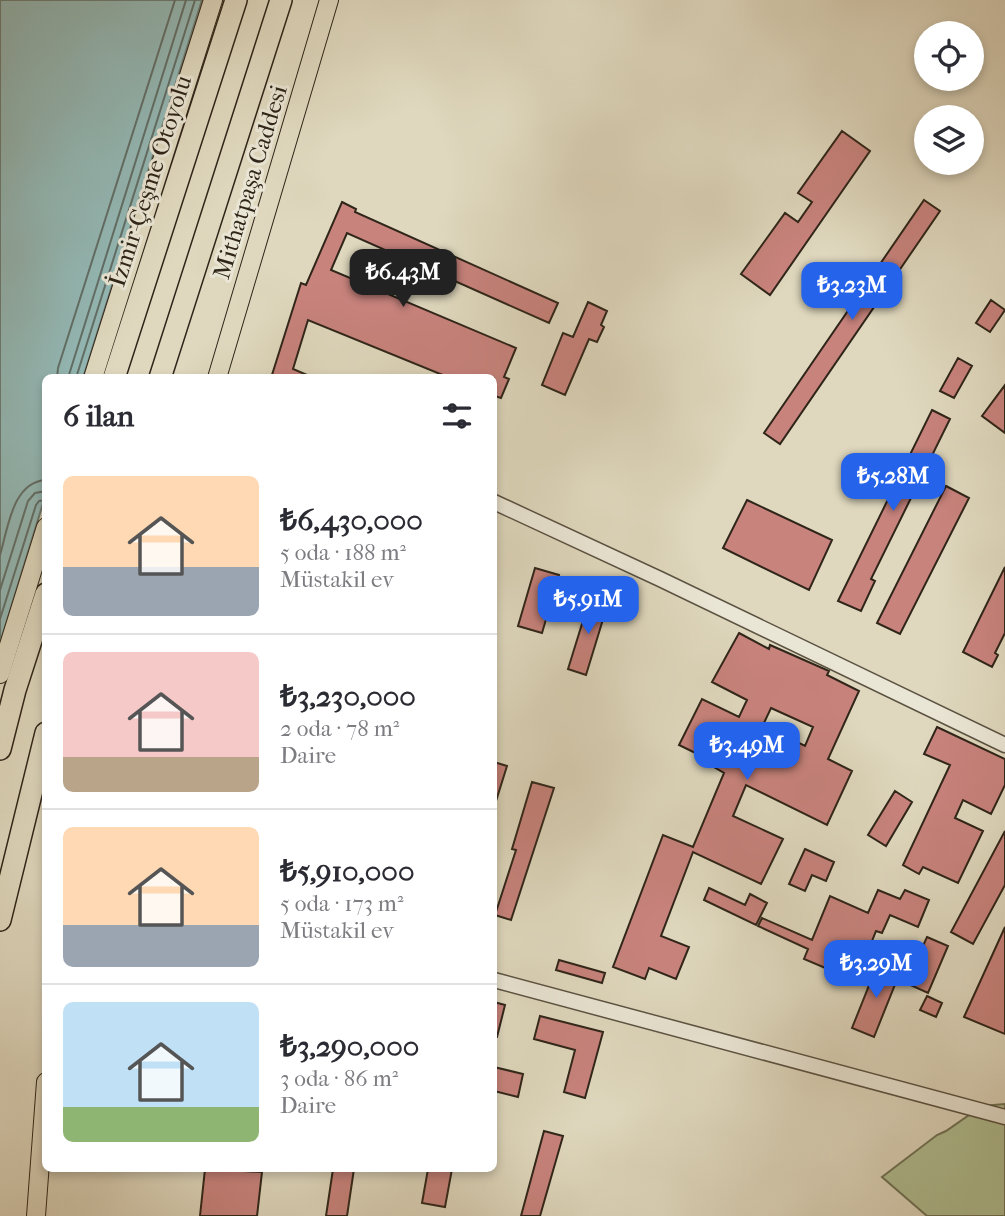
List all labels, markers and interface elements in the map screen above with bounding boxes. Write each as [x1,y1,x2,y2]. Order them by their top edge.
map controls [914,21,984,175]
button: locate [914,21,984,91]
street label: İzmir-Çeşme Otoyolu [102,71,198,291]
street label: Mithatpaşa Caddesi [207,82,294,283]
button: layers [914,105,984,175]
pin: ₺6.43M [346,250,460,309]
text: ₺6.43M [366,258,440,285]
pin: ₺3.23M [795,262,909,322]
text: ₺3.23M [817,271,887,298]
icon: filters [438,397,476,435]
text: 6 ilan [63,399,134,434]
pin: ₺5.28M [836,454,950,513]
text: ₺5.28M [857,462,929,489]
text: ₺6,430,000 [280,503,423,538]
icon: home [119,504,203,588]
text: 5 oda · 188 m² [280,539,406,566]
text: Müstakil ev [280,566,394,593]
pin: ₺5.91M [531,576,645,636]
text: ₺5.91M [554,585,622,612]
text: ₺3,230,000 [280,679,416,714]
icon: home [119,680,203,764]
text: 2 oda · 78 m² [280,715,399,742]
pin: ₺3.49M [690,722,804,782]
text: ₺3.49M [710,731,784,758]
text: Daire [280,742,336,769]
text: ₺5,910,000 [280,854,414,889]
icon: home [119,855,203,939]
text: 5 oda · 173 m² [280,890,403,917]
text: Müstakil ev [280,917,394,944]
pin: ₺3.29M [819,940,933,1000]
text: ₺3.29M [840,949,912,976]
text: ₺3,290,000 [280,1029,419,1064]
icon: home [119,1030,203,1114]
text: 3 oda · 86 m² [280,1065,398,1092]
text: Daire [280,1092,336,1119]

